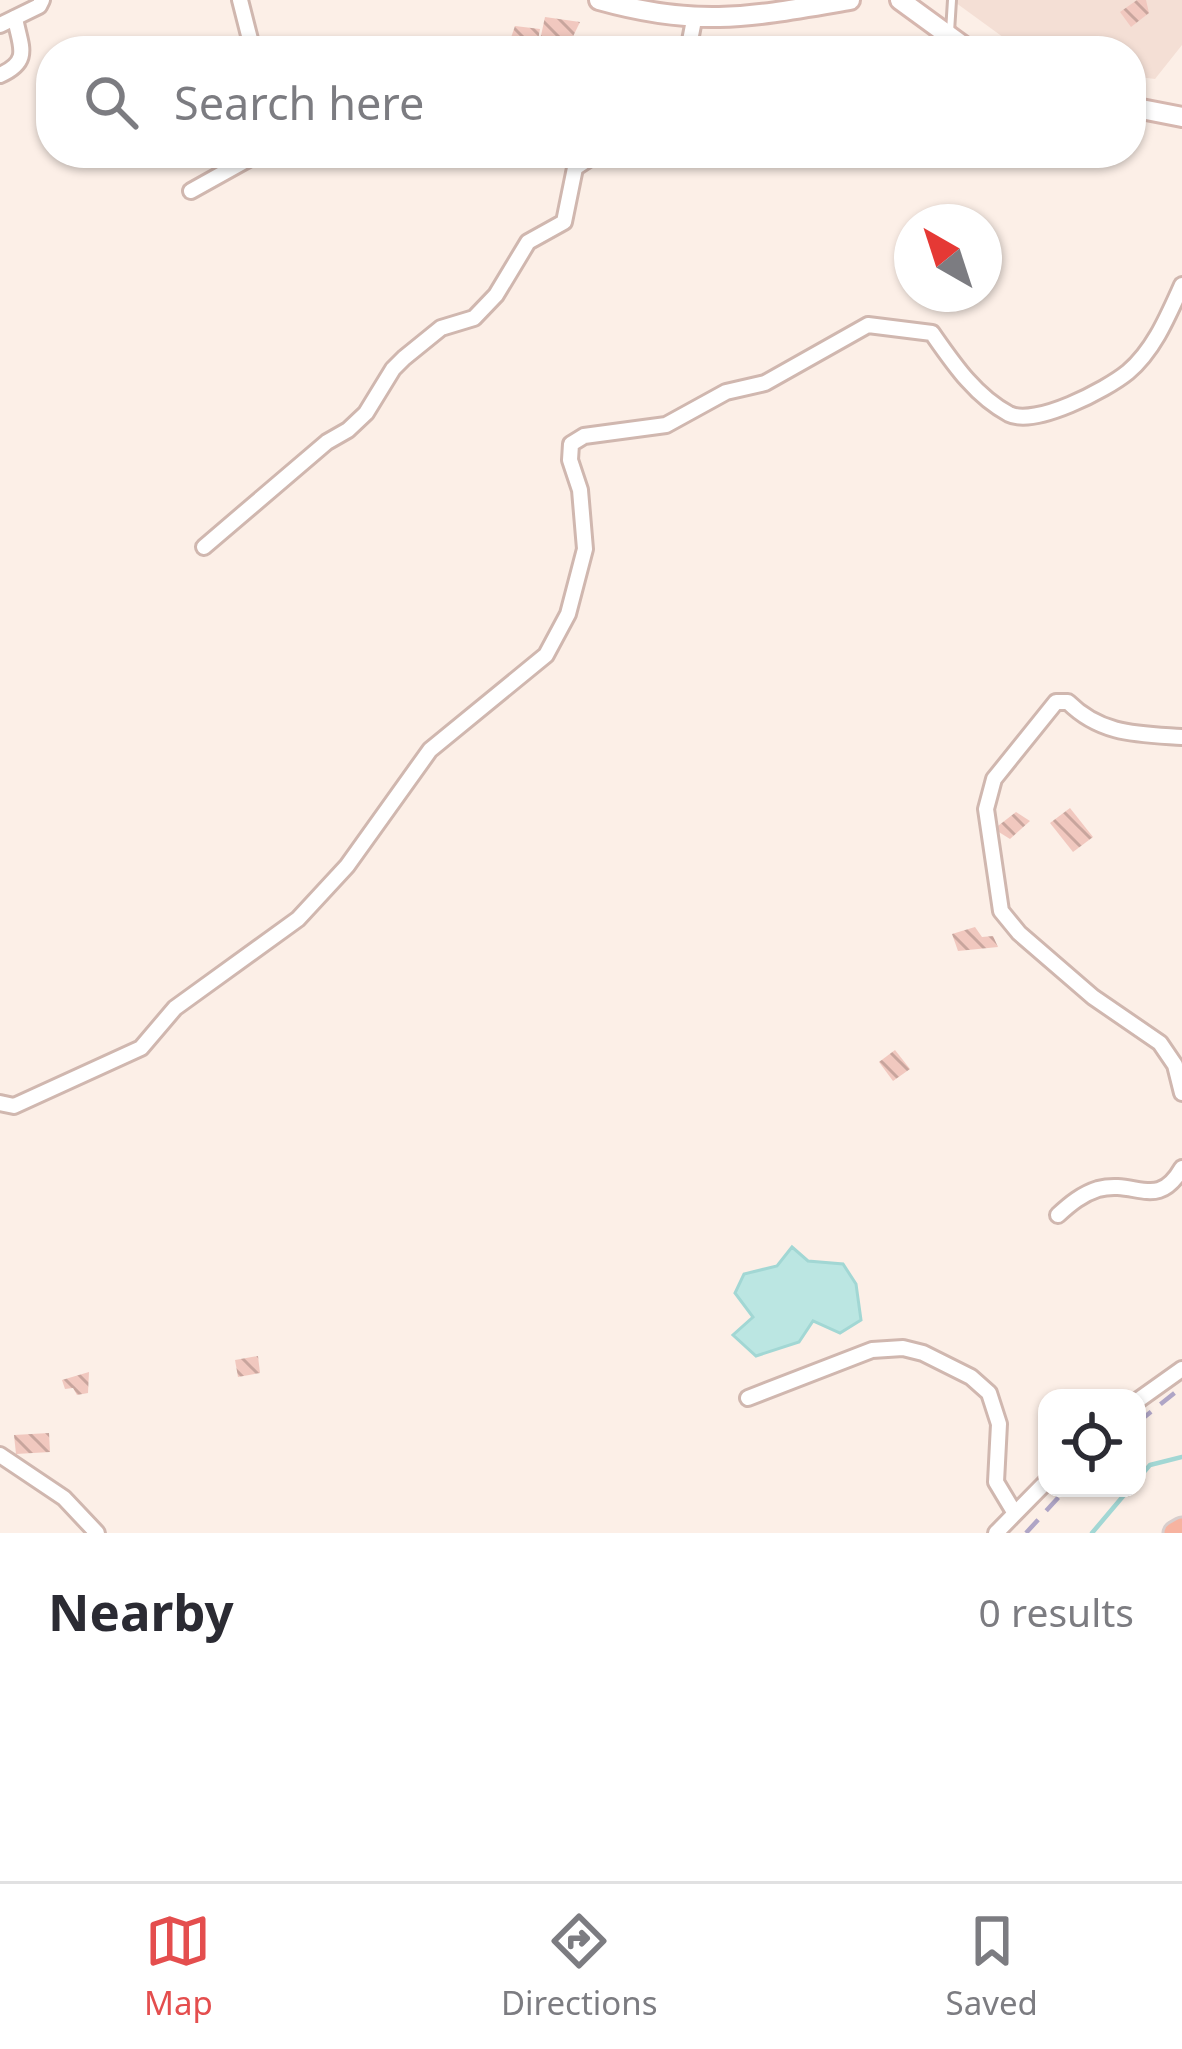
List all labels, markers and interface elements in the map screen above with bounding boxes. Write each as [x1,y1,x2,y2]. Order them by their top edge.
search box [36,36,1146,168]
icon: search [78,69,144,135]
text: Search here [174,72,424,133]
north arrow [894,204,1002,312]
map controls [1038,1389,1146,1497]
button: locate [1038,1389,1146,1497]
text: Nearby [48,1576,234,1646]
text: 0 results [979,1585,1134,1638]
tab: Map [144,1908,213,2025]
tab: Directions [501,1908,658,2025]
tab: Saved [946,1908,1038,2025]

